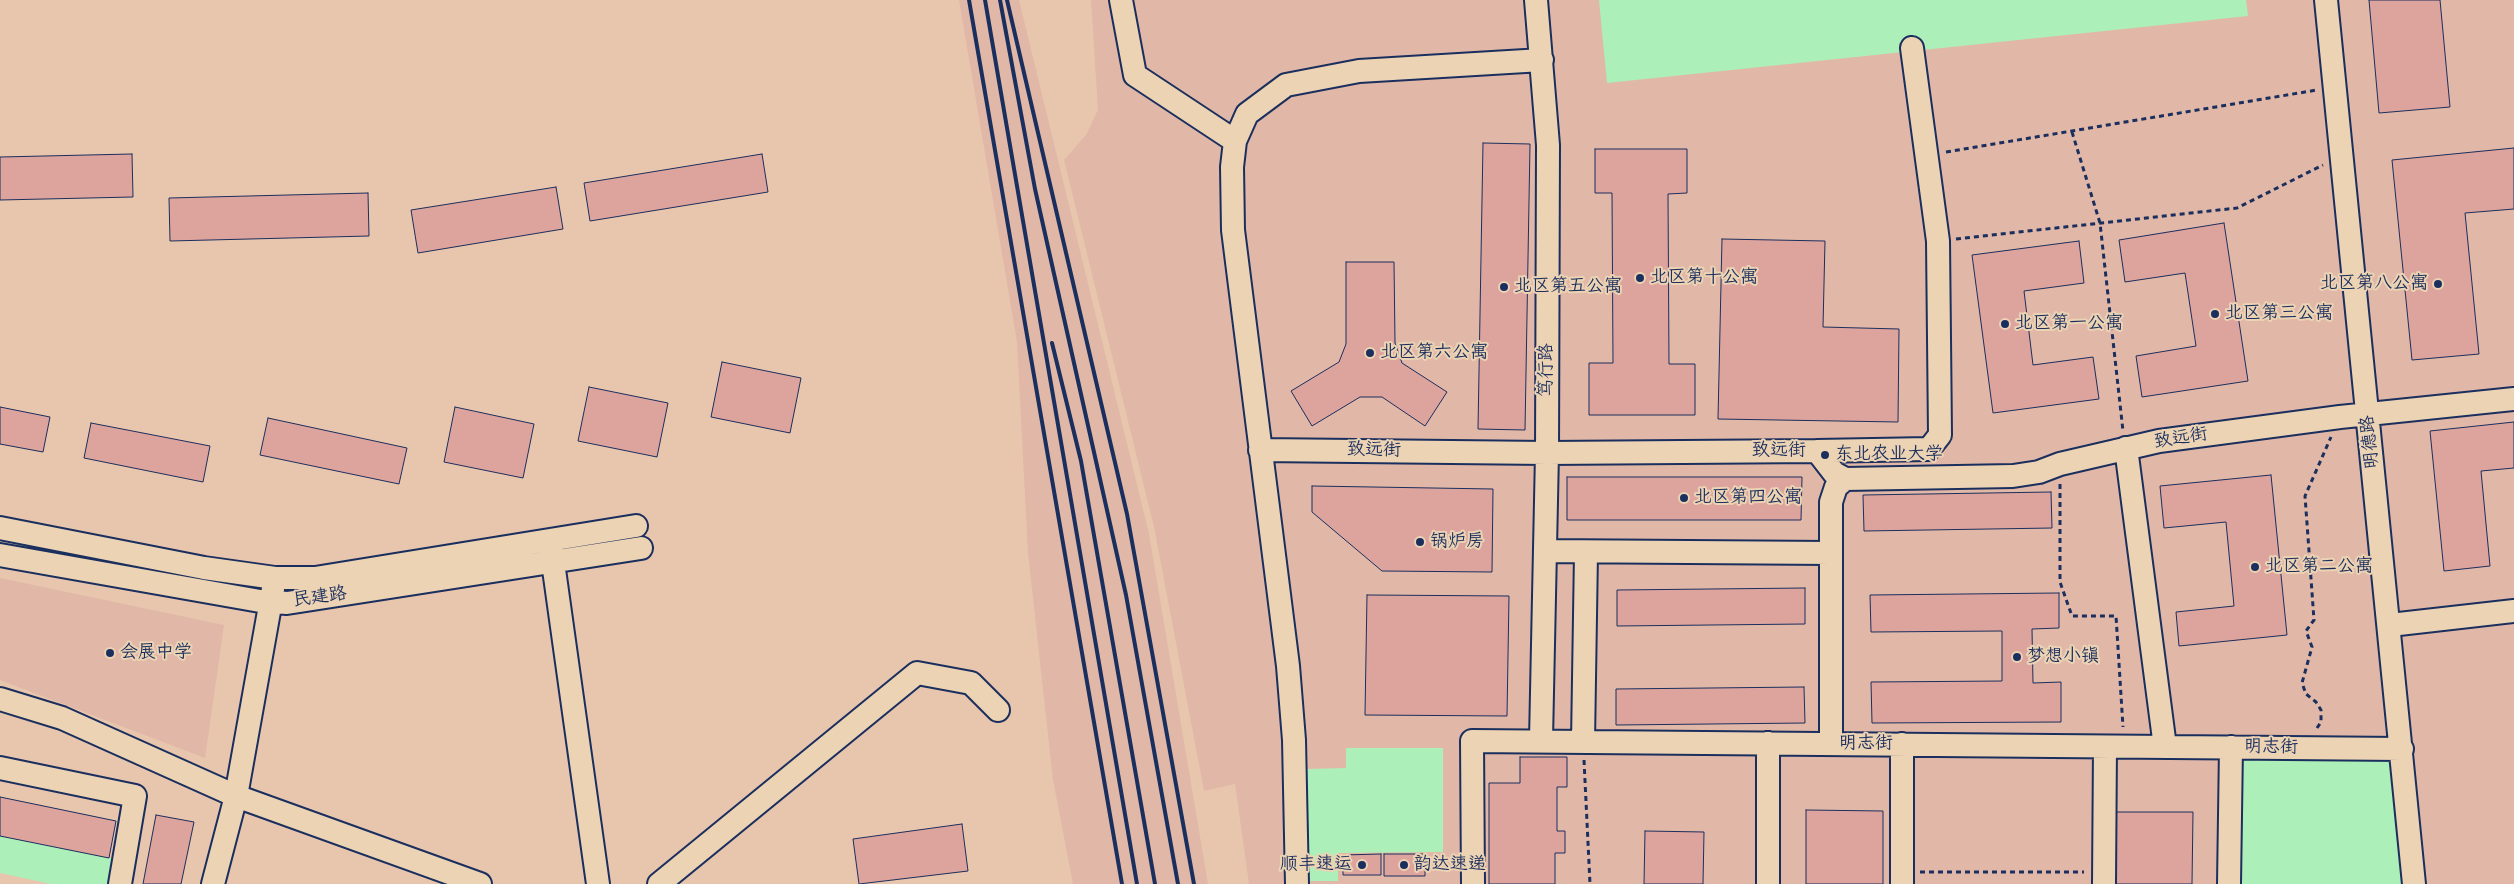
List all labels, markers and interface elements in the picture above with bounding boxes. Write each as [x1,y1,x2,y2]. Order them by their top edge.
place label: 北区第十公寓 [1650,267,1758,289]
marker: 北区第十公寓 [1634,272,1646,284]
place label: 北区第八公寓 [2320,273,2428,295]
place label: 北区第五公寓 [1514,276,1622,298]
marker: 北区第八公寓 [2432,278,2444,290]
marker: 北区第五公寓 [1498,281,1510,293]
place label: 北区第三公寓 [2225,303,2333,325]
marker: 北区第三公寓 [2209,308,2221,320]
place label: 北区第一公寓 [2015,313,2123,335]
marker: 北区第一公寓 [1999,318,2011,330]
place label: 北区第六公寓 [1380,342,1488,364]
street label: 笃行路 [1536,343,1558,397]
marker: 北区第六公寓 [1364,347,1376,359]
street label: 明德路 [2357,414,2385,470]
street label: 致远街 [2153,424,2209,454]
street label: 致远街 [1347,440,1401,462]
street label: 致远街 [1752,440,1806,462]
place label: 东北农业大学 [1835,444,1943,466]
marker: 东北农业大学 [1819,449,1831,461]
place label: 北区第四公寓 [1694,487,1802,509]
marker: 北区第四公寓 [1678,492,1690,504]
place label: 锅炉房 [1430,531,1484,553]
marker: 锅炉房 [1414,536,1426,548]
place label: 北区第二公寓 [2265,556,2373,578]
marker: 北区第二公寓 [2249,561,2261,573]
street label: 民建路 [292,584,348,612]
place label: 会展中学 [120,642,192,664]
place label: 梦想小镇 [2027,646,2099,668]
marker: 会展中学 [104,647,116,659]
marker: 梦想小镇 [2011,651,2023,663]
street label: 明志街 [1839,733,1893,755]
street label: 明志街 [2244,737,2298,759]
place label: 顺丰速运 [1280,854,1352,876]
place label: 韵达速递 [1414,854,1486,876]
marker: 顺丰速运 [1356,859,1368,871]
marker: 韵达速递 [1398,859,1410,871]

